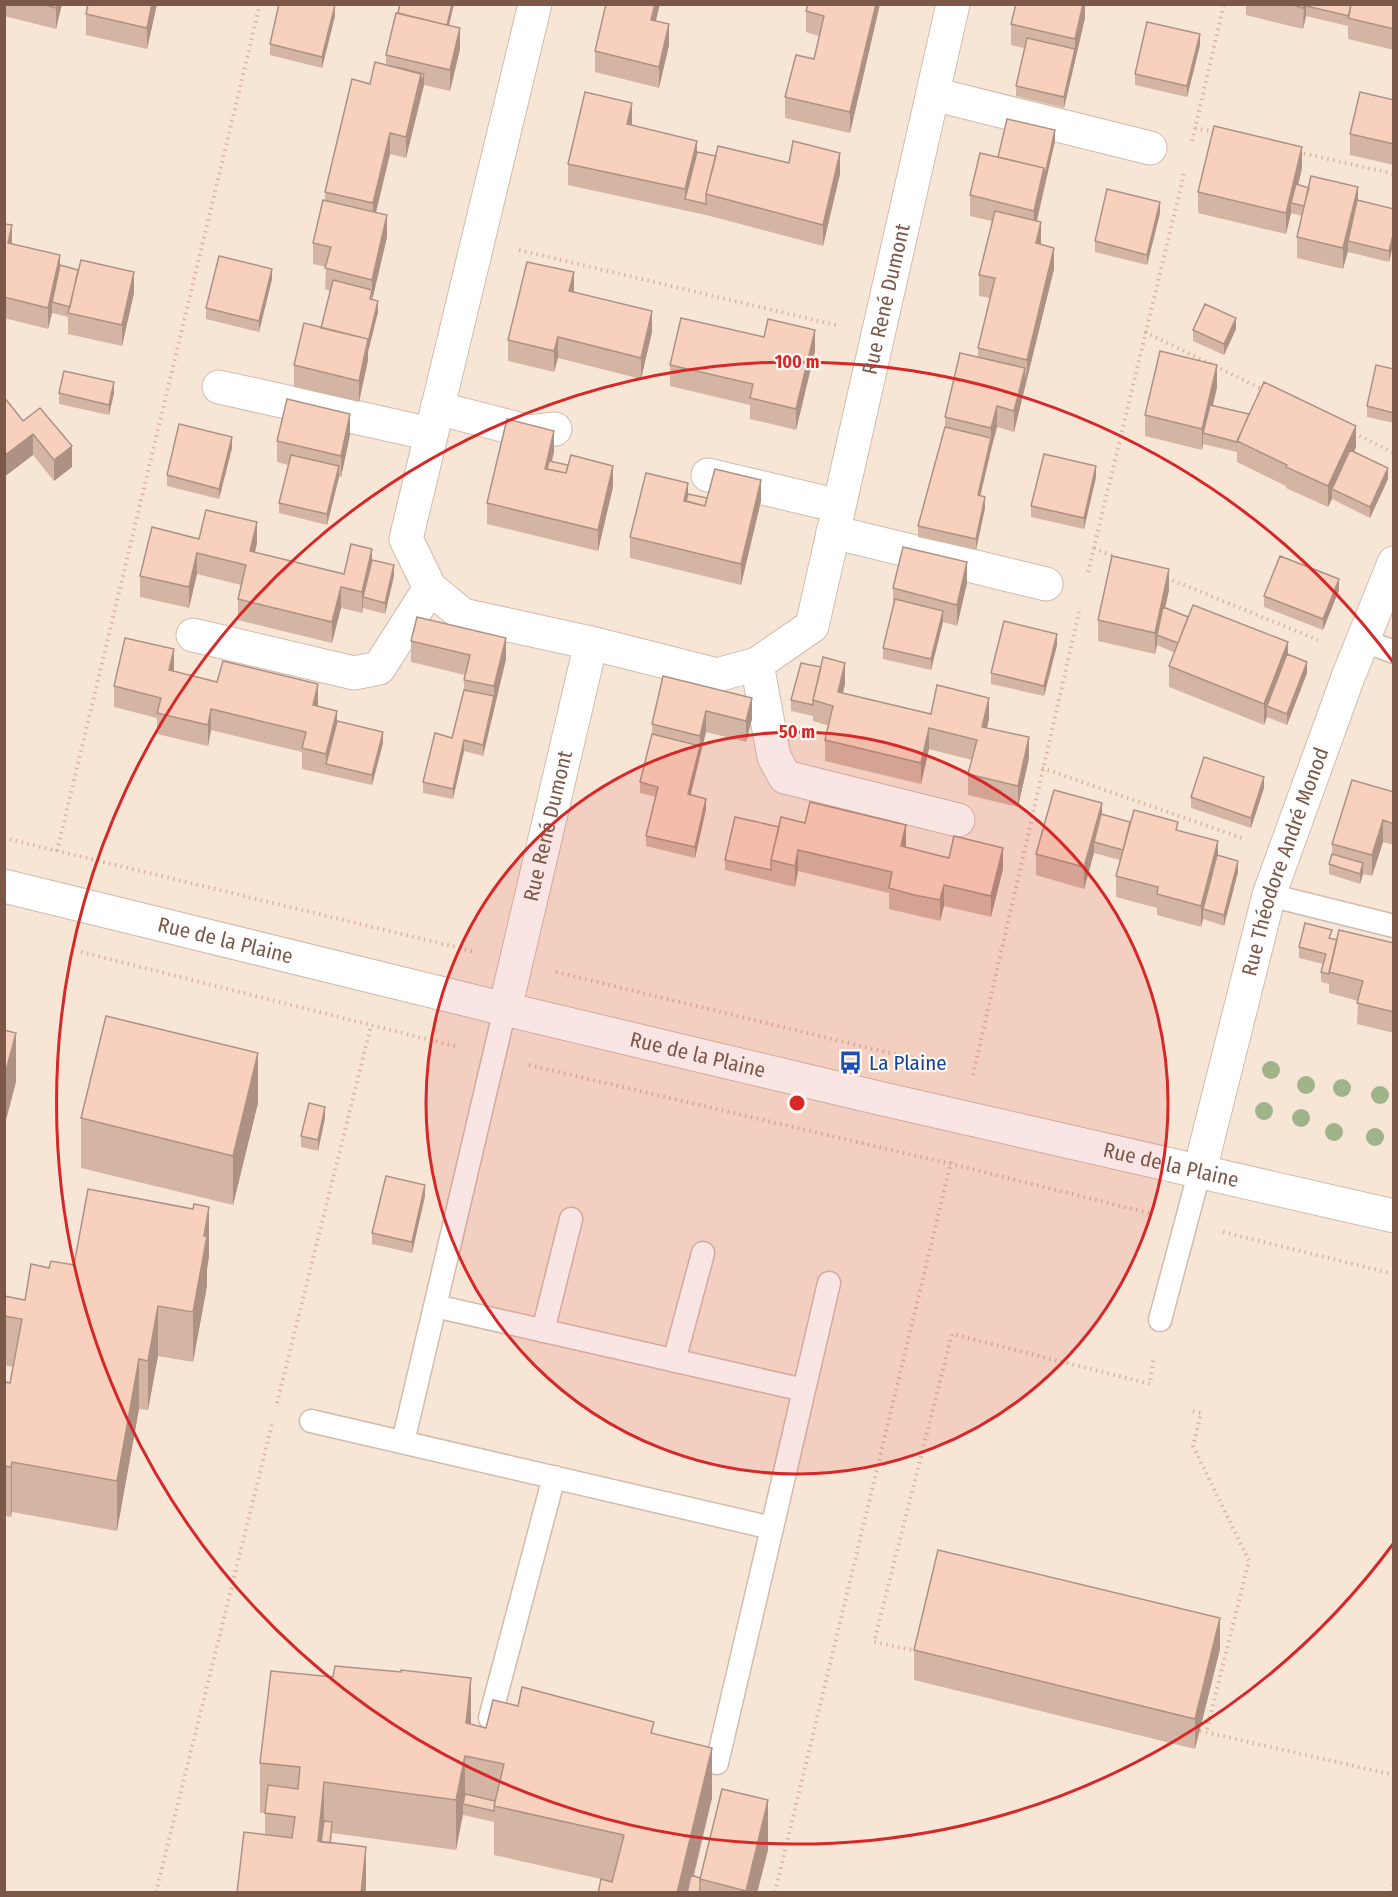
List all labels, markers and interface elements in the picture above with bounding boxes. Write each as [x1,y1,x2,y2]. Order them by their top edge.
street label: Rue René Dumont [856,221,916,377]
text: 100 m [775,351,819,373]
text: 50 m [779,721,815,743]
street label: Rue Théodore André Monod [1236,744,1334,979]
street label: Rue René Dumont [518,748,578,904]
street label: Rue de la Plaine [155,911,296,969]
street label: Rue de la Plaine [627,1026,768,1084]
bus stop icon: La Plaine [838,1050,864,1076]
place label: La Plaine [869,1050,947,1076]
centre of rings [787,1093,807,1113]
street label: Rue de la Plaine [1101,1137,1241,1193]

